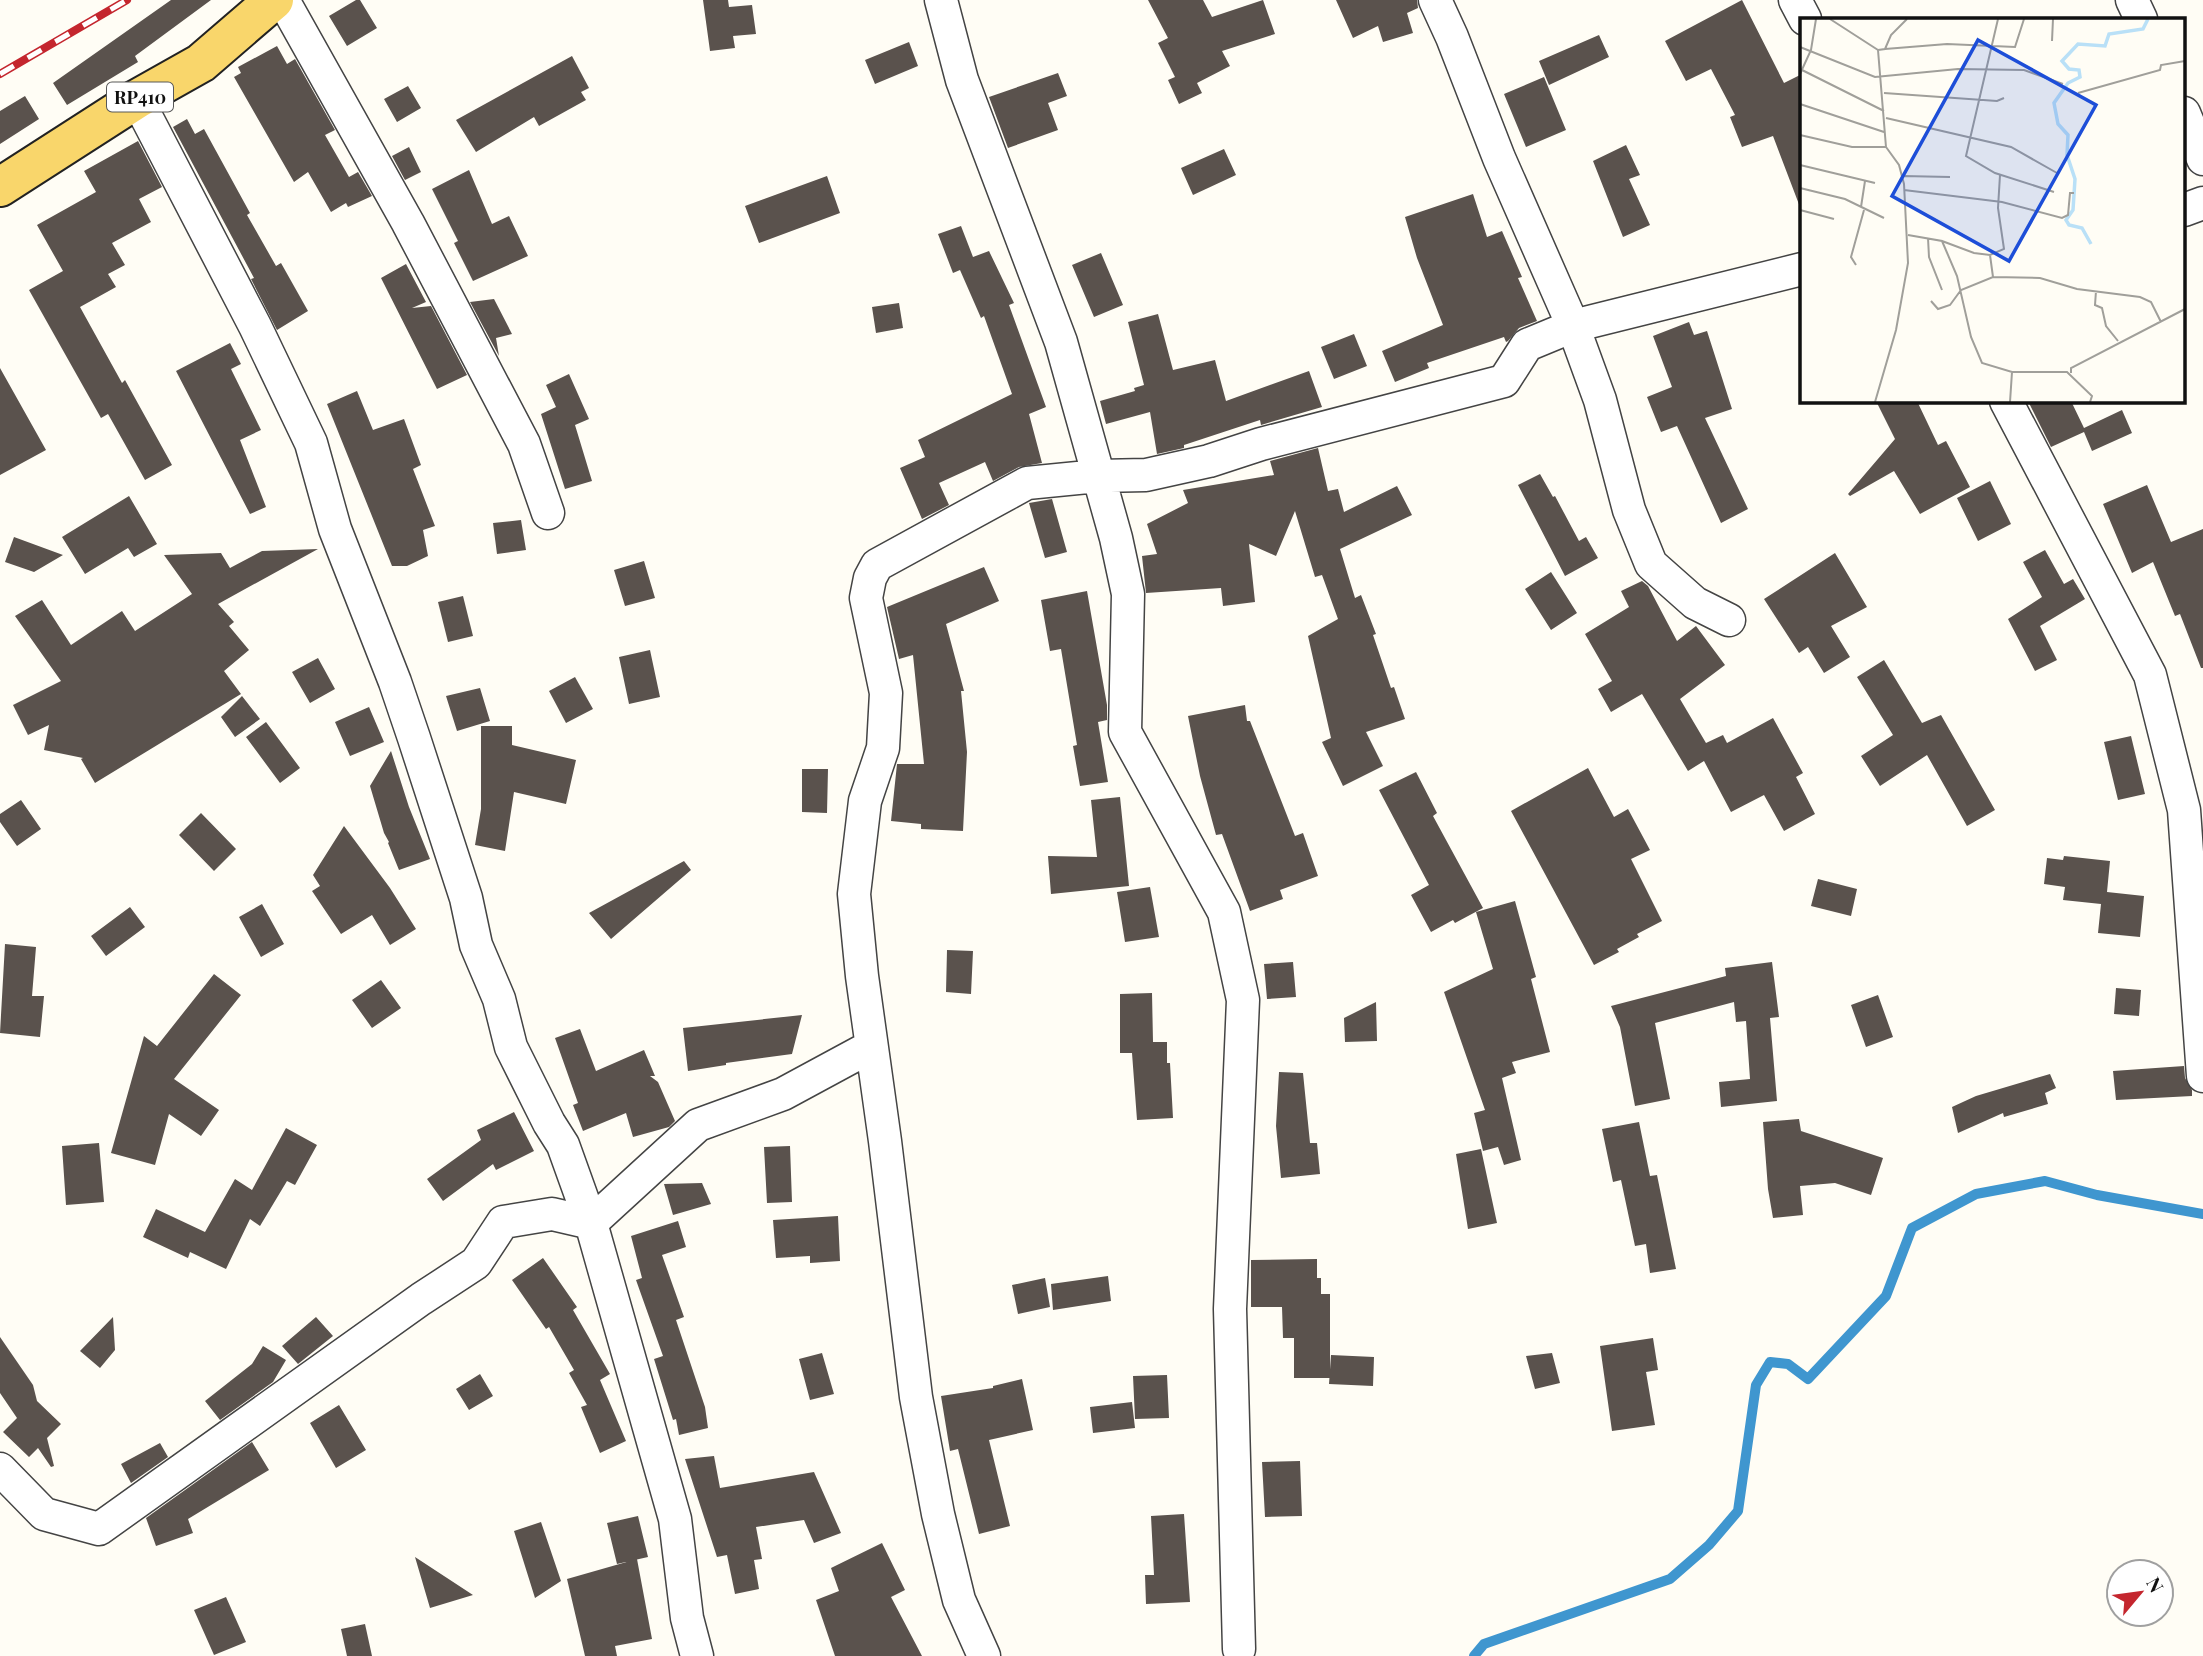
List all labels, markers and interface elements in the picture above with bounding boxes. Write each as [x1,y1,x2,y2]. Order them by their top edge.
inset map [1800,18,2186,402]
road number: RP410 [107,82,173,112]
north arrow [2105,1558,2175,1628]
text: N [2141,1572,2171,1597]

